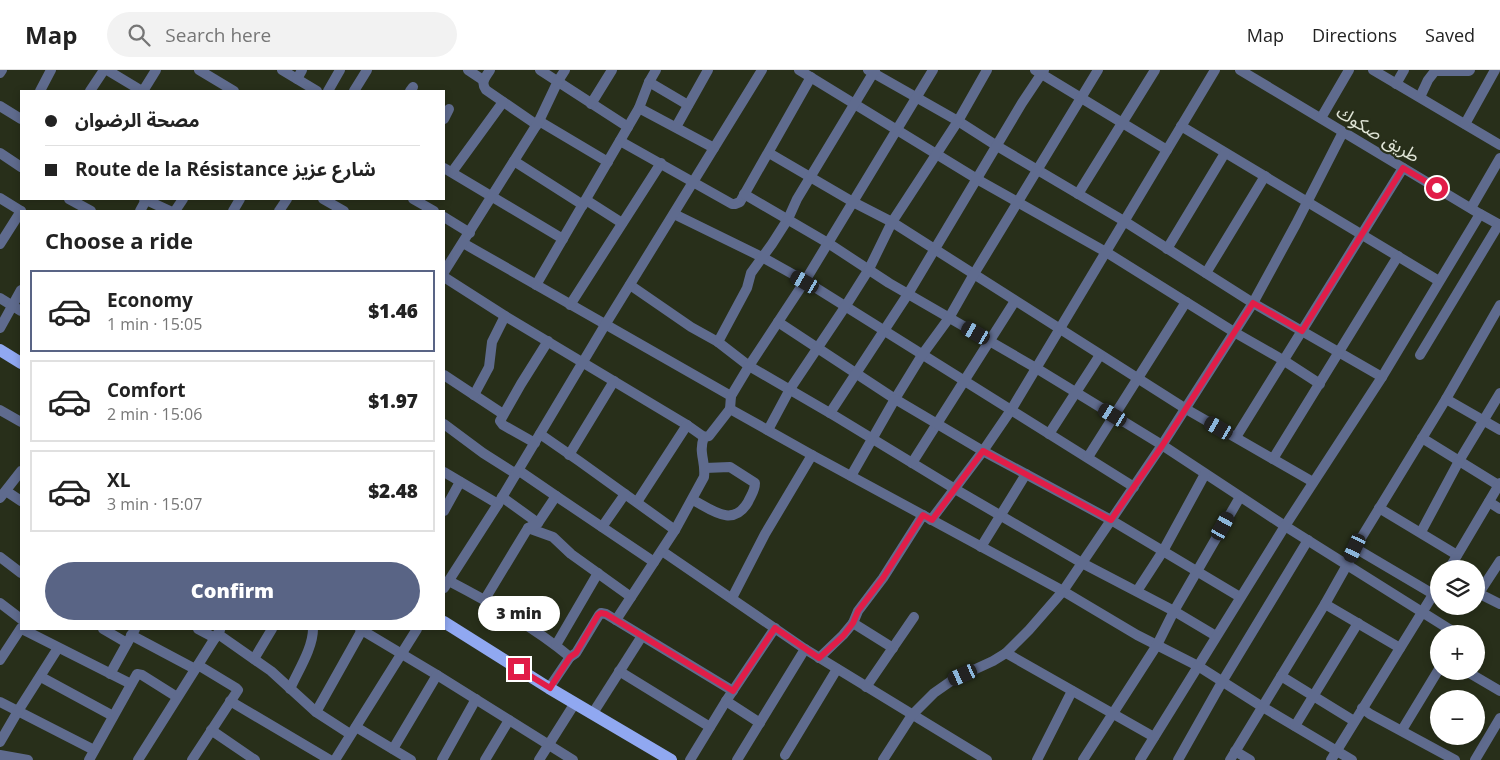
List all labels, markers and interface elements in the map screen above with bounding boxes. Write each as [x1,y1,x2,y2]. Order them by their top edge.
search box [107,12,457,57]
text: Map [25,18,77,51]
icon: search [125,21,153,49]
text: Search here [165,22,271,48]
text: Map [1247,23,1284,47]
text: Directions [1312,23,1397,47]
text: Saved [1425,23,1475,47]
street label: طريق صكوك [1332,99,1425,167]
text: مصحة الرضوان [75,107,200,133]
text: Route de la Résistance شارع عزيز [75,156,376,182]
route start [1426,177,1448,199]
text: Choose a ride [45,225,193,255]
car [788,268,821,296]
text: Economy [107,287,193,313]
icon: car [47,289,92,334]
text: $1.46 [368,298,418,324]
text: 1 min · 15:05 [107,313,202,335]
car [959,319,992,347]
text: Comfort [107,377,186,403]
icon: car [47,379,92,424]
text: $1.97 [368,388,418,414]
car [1096,401,1129,429]
text: 2 min · 15:06 [107,403,202,425]
car [1202,414,1235,442]
text: XL [107,467,130,493]
icon: car [47,469,92,514]
text: $2.48 [368,478,418,504]
text: 3 min · 15:07 [107,493,202,515]
car [1209,509,1236,543]
car [1341,531,1368,565]
map controls [1430,560,1485,745]
button: layers [1430,560,1485,615]
button: Confirm [45,562,420,620]
callout: 3 min [478,596,560,632]
text: 3 min [496,602,542,624]
button: + [1430,625,1485,680]
route end [508,658,530,680]
car [946,662,979,688]
button: − [1430,690,1485,745]

